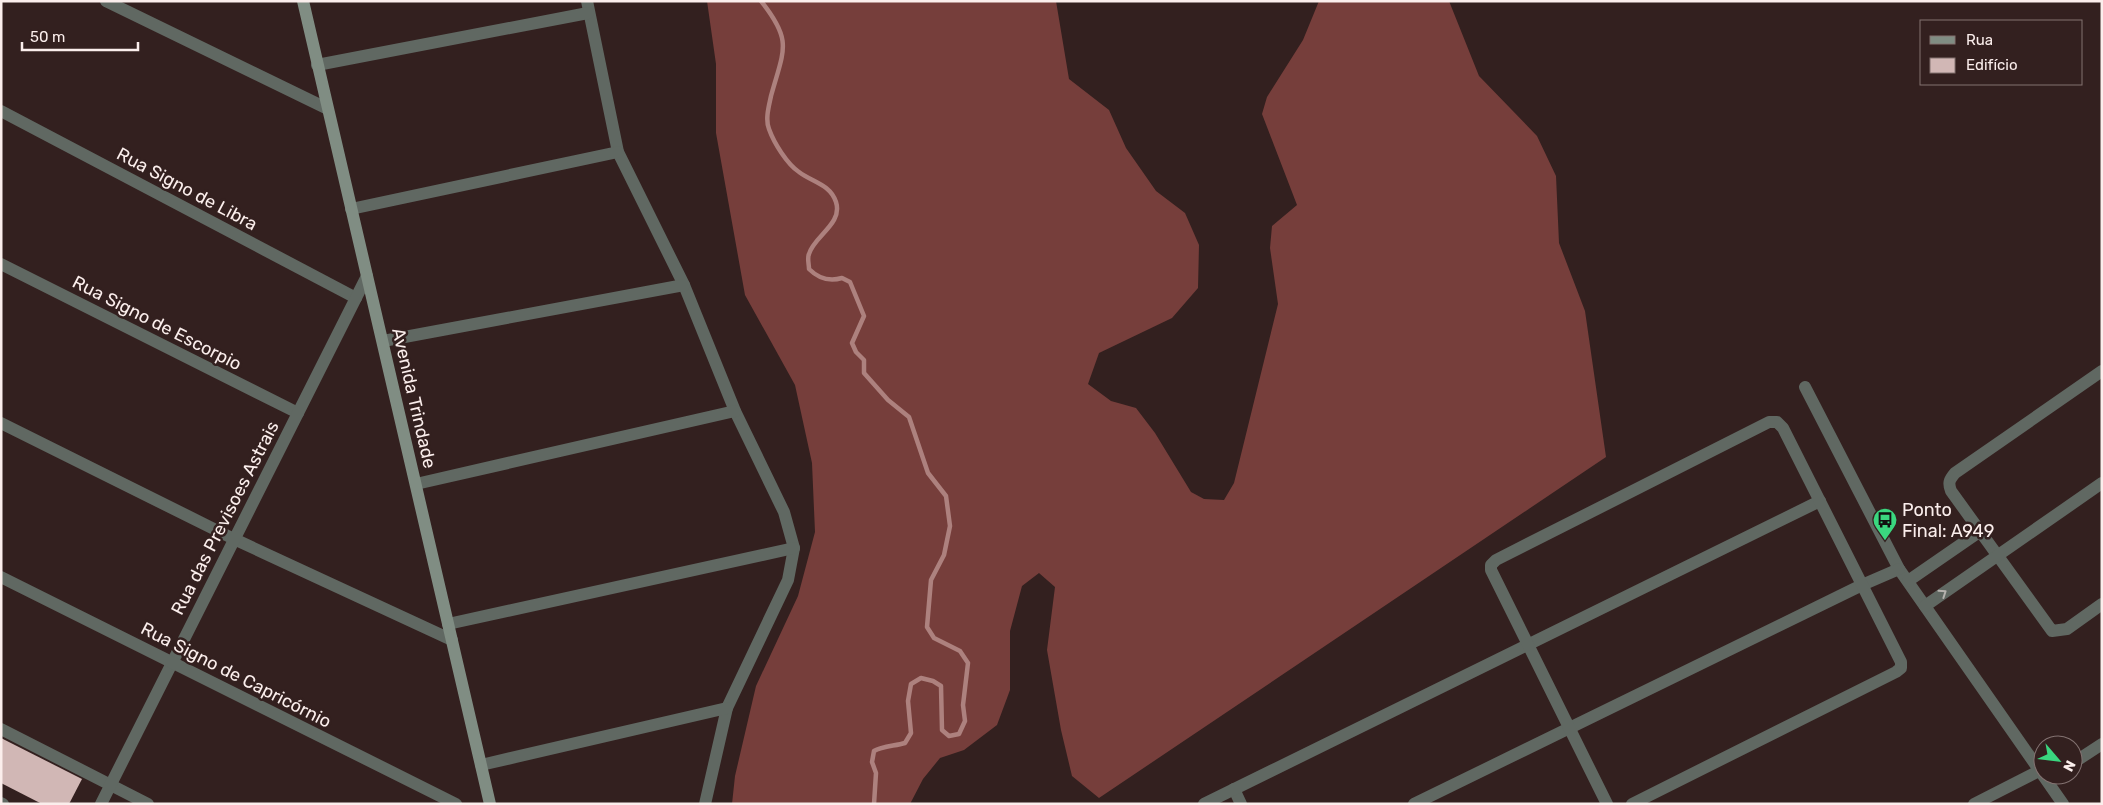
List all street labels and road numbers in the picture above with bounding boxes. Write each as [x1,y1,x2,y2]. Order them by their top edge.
street label: Rua Signo de Libra [113,143,261,235]
street label: Rua Signo de Escorpio [69,271,245,375]
street label: Avenida Trindade [387,326,441,470]
street label: Rua das Previsoes Astrais [166,417,284,619]
street label: Rua Signo de Capricórnio [137,617,335,733]

